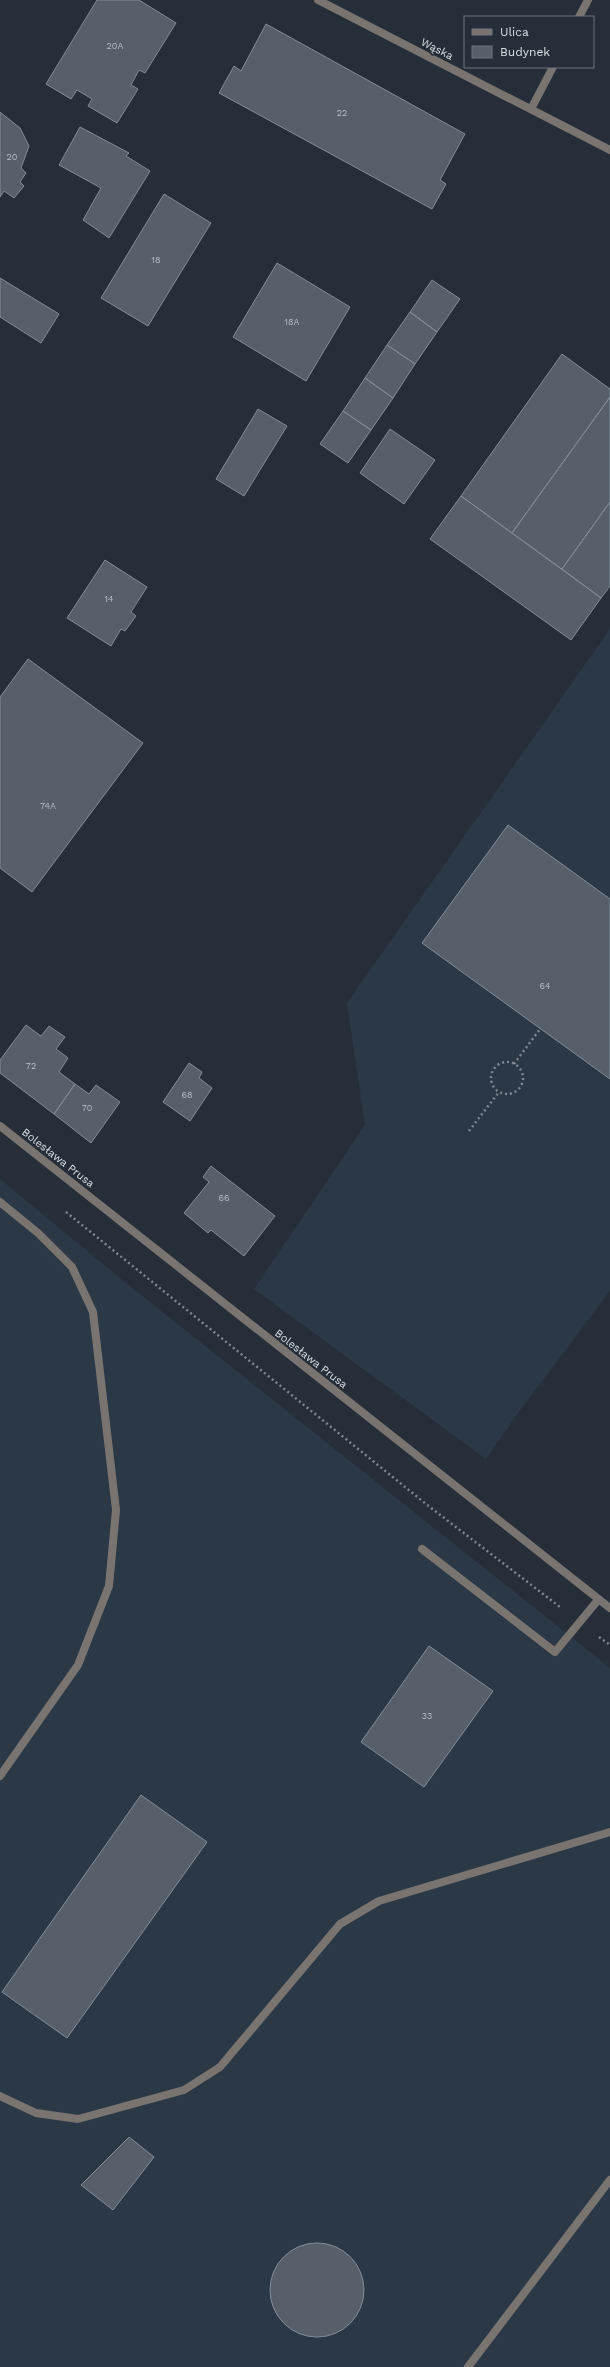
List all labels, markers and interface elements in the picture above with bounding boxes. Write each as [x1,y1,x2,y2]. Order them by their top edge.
legend [464,16,594,68]
text: Ulica [500,25,529,39]
street label: Wąska [419,35,455,63]
house number: 20A [107,41,123,51]
text: Budynek [500,45,550,59]
house number: 22 [337,108,347,118]
house number: 20 [7,152,18,162]
house number: 18 [151,255,161,265]
house number: 18A [285,317,300,327]
house number: 14 [104,594,114,604]
house number: 74A [40,801,56,811]
house number: 64 [540,981,551,991]
house number: 72 [26,1061,36,1071]
house number: 68 [181,1090,193,1100]
house number: 70 [82,1103,93,1113]
street label: Bolesława Prusa [19,1126,97,1190]
house number: 66 [219,1193,229,1203]
street label: Bolesława Prusa [272,1327,350,1391]
house number: 33 [422,1711,432,1721]

